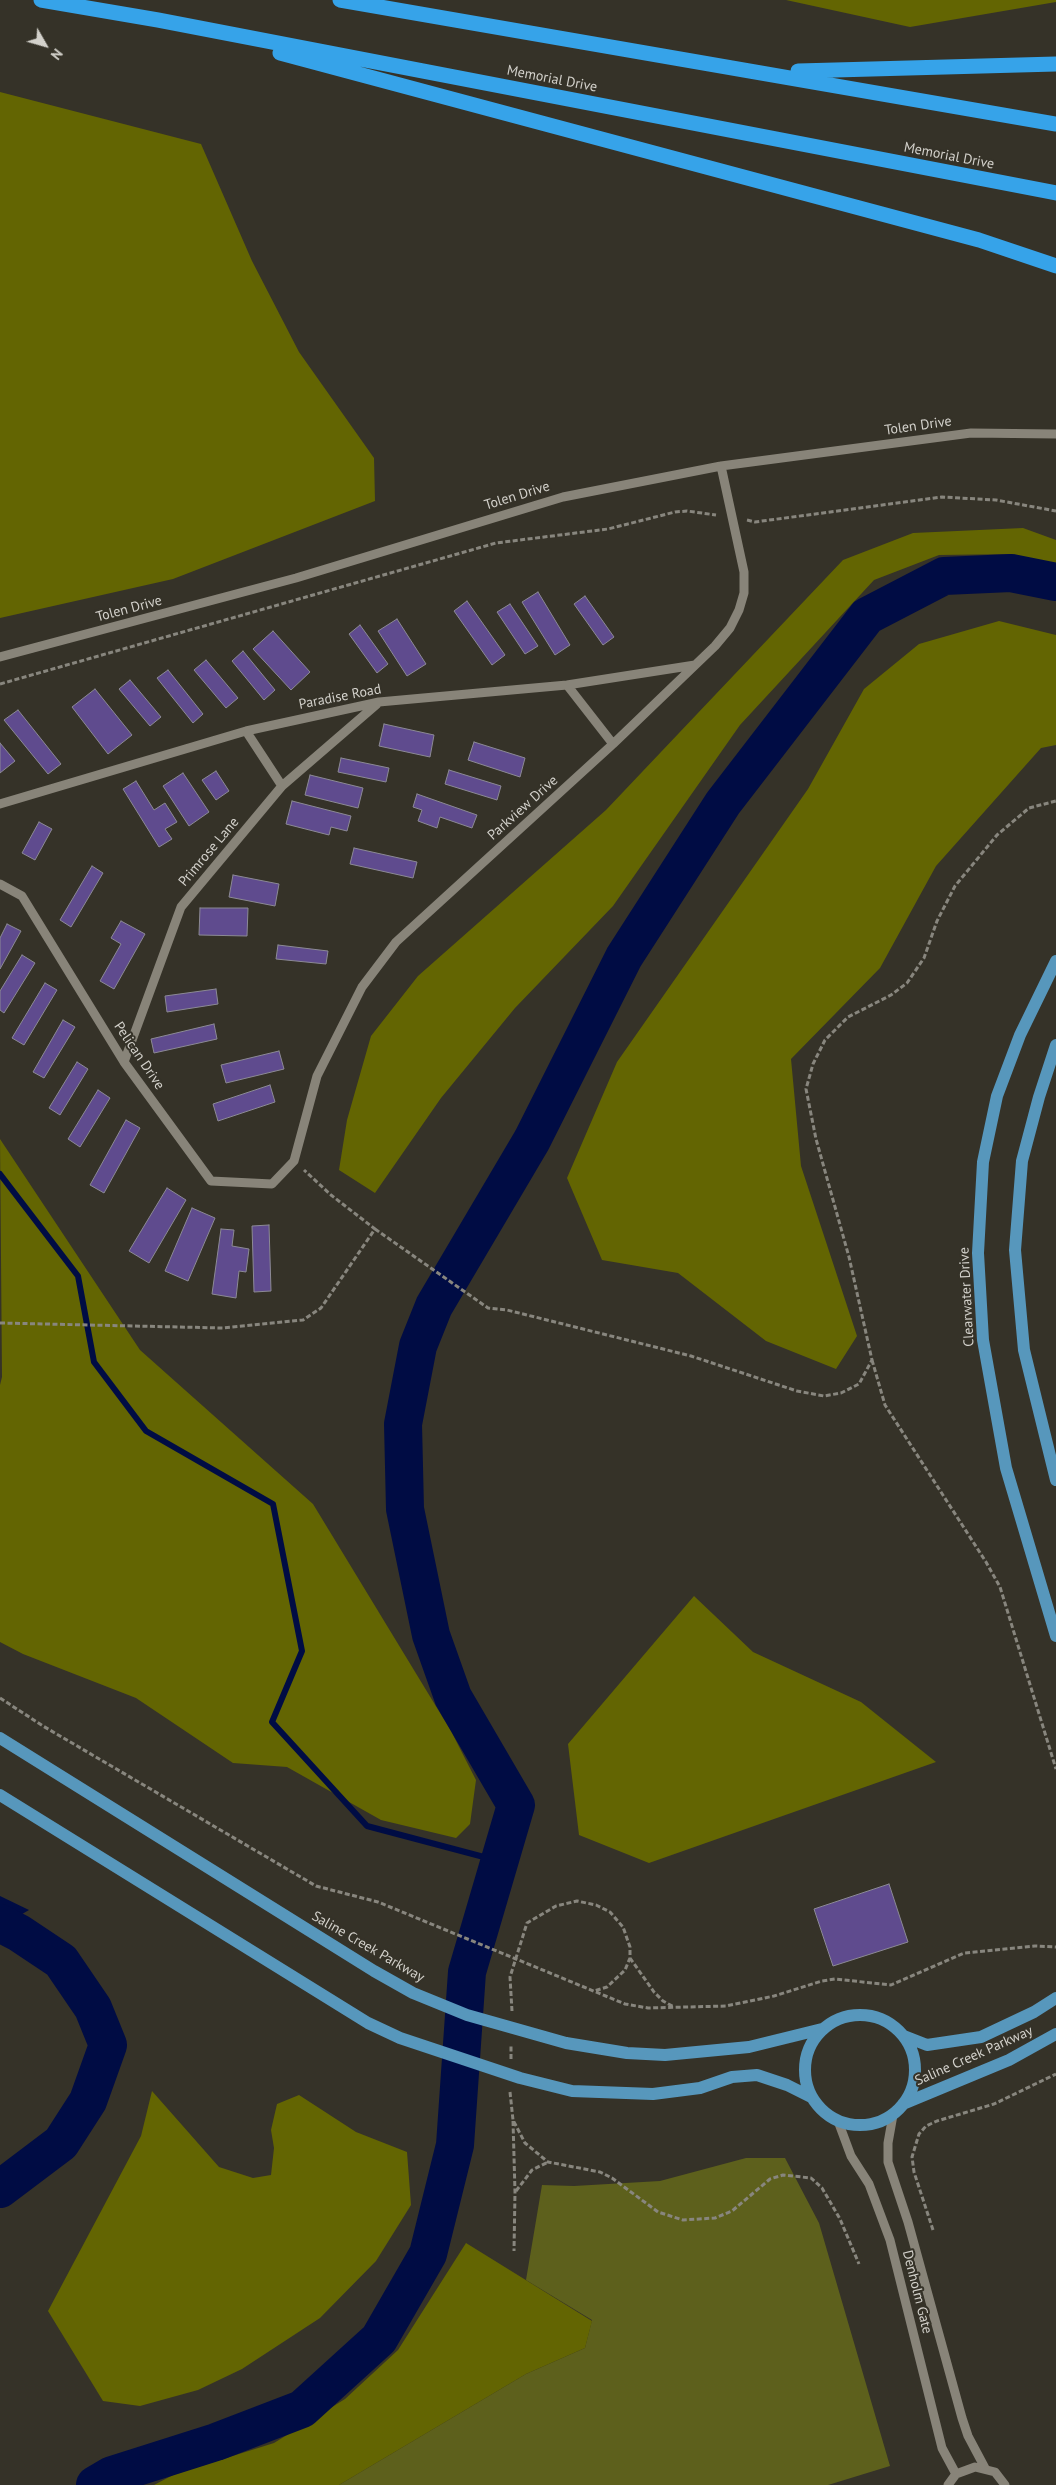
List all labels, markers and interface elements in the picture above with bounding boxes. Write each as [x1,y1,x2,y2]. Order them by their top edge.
north arrow [20,20,70,70]
text: N [47,45,67,63]
street label: Memorial Drive [505,62,599,96]
street label: Memorial Drive [902,139,996,173]
street label: Tolen Drive [883,413,953,439]
street label: Tolen Drive [482,478,552,514]
street label: Tolen Drive [94,592,164,626]
street label: Paradise Road [297,681,383,713]
street label: Parkview Drive [484,772,562,844]
street label: Primrose Lane [175,814,243,890]
street label: Pelican Drive [110,1019,168,1093]
street label: Clearwater Drive [956,1247,978,1347]
street label: Saline Creek Parkway [309,1908,427,1986]
street label: Saline Creek Parkway [912,2022,1036,2090]
street label: Denholm Gate [899,2248,935,2336]

